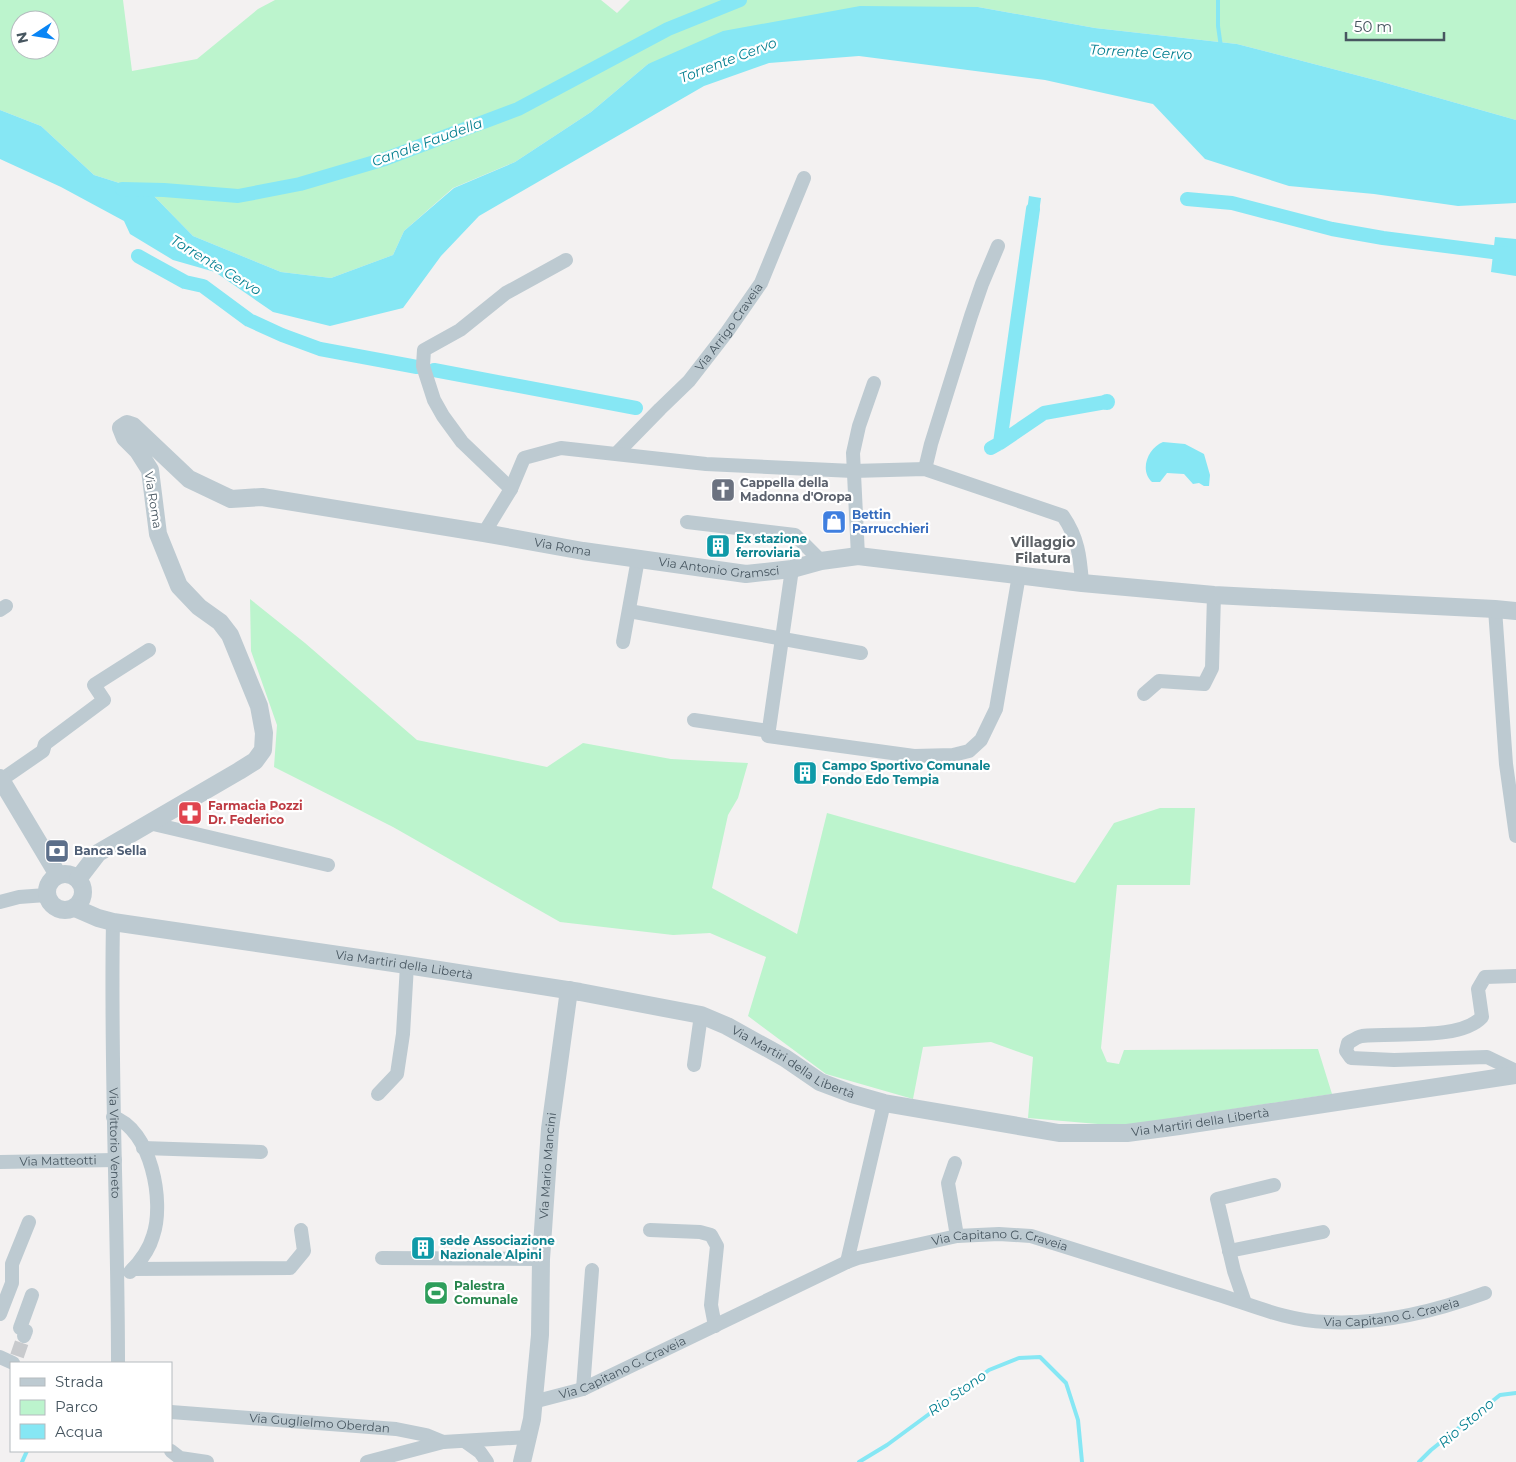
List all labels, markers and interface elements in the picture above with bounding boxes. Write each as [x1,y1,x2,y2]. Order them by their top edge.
north arrow [10,10,60,60]
scale bar [1346,10,1444,42]
text: 50 m [1354,17,1392,36]
text: N [12,30,32,45]
water label: Torrente Cervo [677,33,779,87]
water label: Torrente Cervo [1089,40,1193,64]
water label: Canale Faudella [369,114,485,170]
water label: Torrente Cervo [167,231,265,299]
street label: Via Arrigo Craveia [691,280,766,374]
street label: Via Roma [142,470,165,530]
place label: Cappella della Madonna d'Oropa [740,475,852,504]
church icon: Cappella della Madonna d'Oropa [710,477,736,503]
place label: Bettin Parrucchieri [852,507,929,536]
shop icon: Bettin Parrucchieri [821,509,847,535]
place label: Ex stazione ferroviaria [736,531,808,560]
building icon: Ex stazione ferroviaria [705,533,731,559]
district label: Villaggio Filatura [1010,533,1075,567]
street label: Via Roma [533,534,592,559]
street label: Via Antonio Gramsci [658,554,780,581]
place label: Campo Sportivo Comunale Fondo Edo Tempia [822,758,991,787]
building icon: Campo Sportivo Comunale Fondo Edo Tempia [792,760,818,786]
place label: Farmacia Pozzi Dr. Federico [208,798,303,827]
pharmacy icon: Farmacia Pozzi Dr. Federico [177,800,203,826]
bank icon: Banca Sella [44,838,70,864]
place label: Banca Sella [74,843,147,858]
street label: Via Martiri della Libertà [335,947,474,982]
street label: Via Martiri della Libertà [729,1022,857,1101]
street label: Via Vittorio Veneto [106,1087,124,1199]
street label: Via Martiri della Libertà [1131,1104,1270,1139]
street label: Via Mario Mancini [536,1112,559,1220]
street label: Via Matteotti [19,1152,97,1169]
street label: Via Capitano G. Craveia [930,1226,1070,1254]
place label: sede Associazione Nazionale Alpini [440,1233,555,1262]
building icon: sede Associazione Nazionale Alpini [410,1235,436,1261]
place label: Palestra Comunale [454,1278,518,1307]
sports icon: Palestra Comunale [423,1280,449,1306]
street label: Via Capitano G. Craveia [1323,1294,1461,1329]
street label: Via Capitano G. Craveia [557,1333,688,1402]
legend [10,1362,172,1452]
water label: Rio Stono [924,1366,990,1420]
text: Strada [55,1372,104,1391]
water label: Rio Stono [1434,1394,1498,1452]
text: Parco [55,1397,98,1416]
street label: Via Guglielmo Oberdan [249,1410,391,1436]
text: Acqua [55,1422,103,1441]

